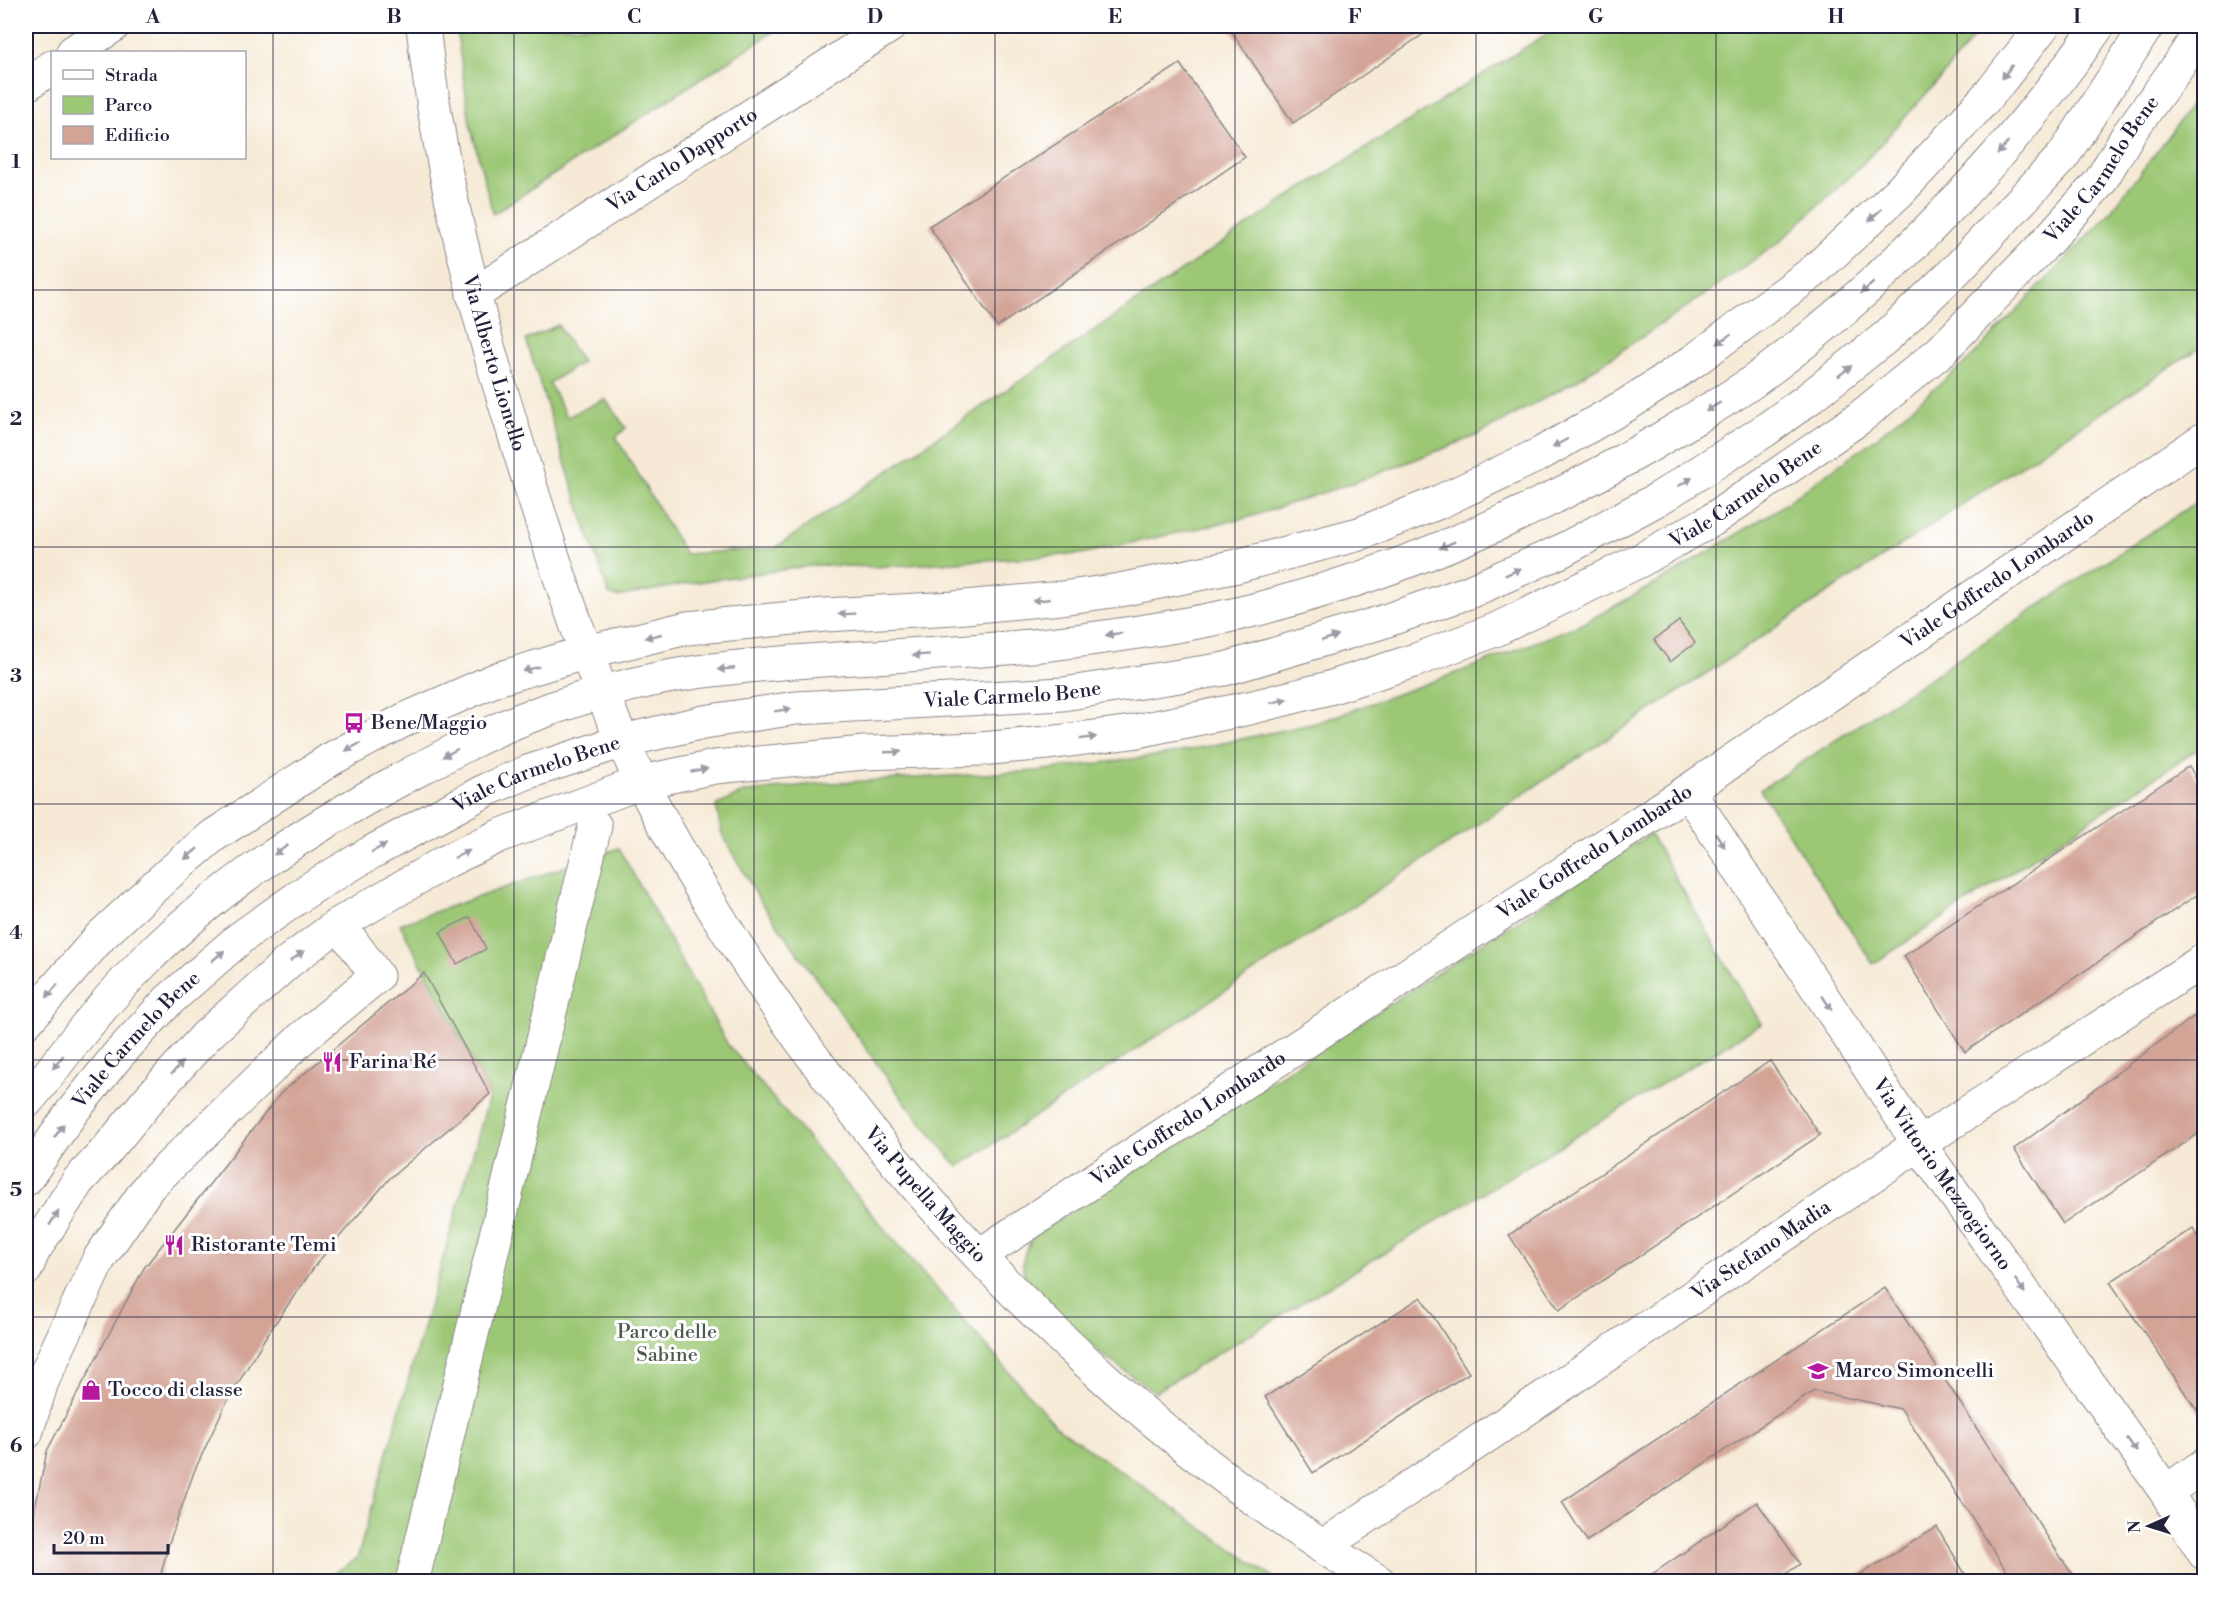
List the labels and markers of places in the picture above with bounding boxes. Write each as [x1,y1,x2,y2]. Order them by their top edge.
bus stop icon: Bene/Maggio [342,711,366,735]
place label: Bene/Maggio [370,711,487,736]
restaurant icon: Farina Ré [320,1050,344,1074]
place label: Farina Ré [349,1050,437,1075]
restaurant icon: Ristorante Temi [162,1233,186,1257]
place label: Ristorante Temi [191,1233,337,1258]
school or university icon: Marco Simoncelli [1806,1359,1830,1383]
place label: Marco Simoncelli [1835,1359,1994,1384]
shop icon: Tocco di classe [79,1378,103,1402]
place label: Tocco di classe [108,1378,243,1403]

